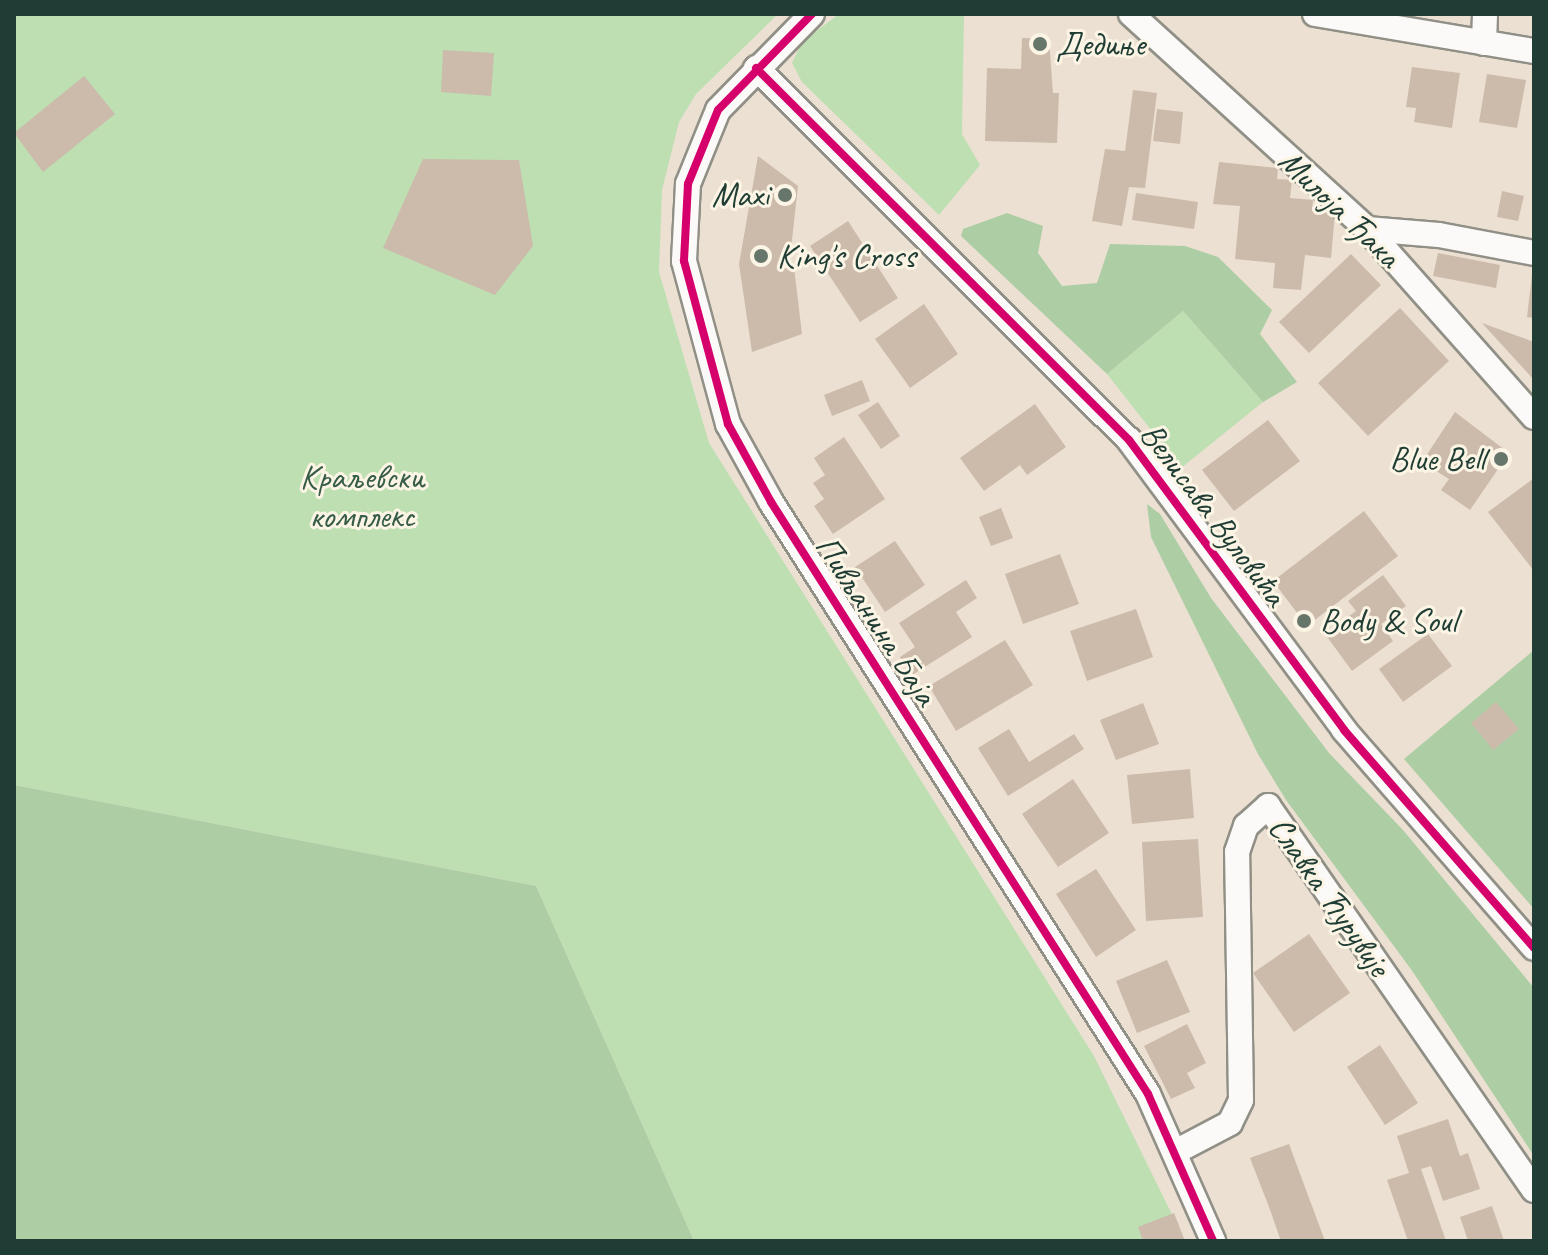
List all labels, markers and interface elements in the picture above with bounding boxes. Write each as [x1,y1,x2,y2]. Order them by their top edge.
place label: Дедиње [1056,24,1145,64]
marker: Дедиње [1031,35,1049,53]
street label: Милоја Ђака [1271,140,1409,276]
place label: Maxi [712,175,769,215]
marker: Maxi [776,186,794,204]
place label: King's Cross [777,236,915,276]
marker: King's Cross [752,247,770,265]
street label: Велисава Вуловића [1132,415,1296,613]
place label: Blue Bell [1389,439,1485,479]
marker: Blue Bell [1492,450,1510,468]
park label: Краљевски комплекс [300,456,424,536]
street label: Пивљанина Баја [807,527,947,713]
place label: Body & Soul [1320,601,1457,641]
marker: Body & Soul [1295,612,1313,630]
street label: Славка Ћурувије [1260,808,1400,984]

